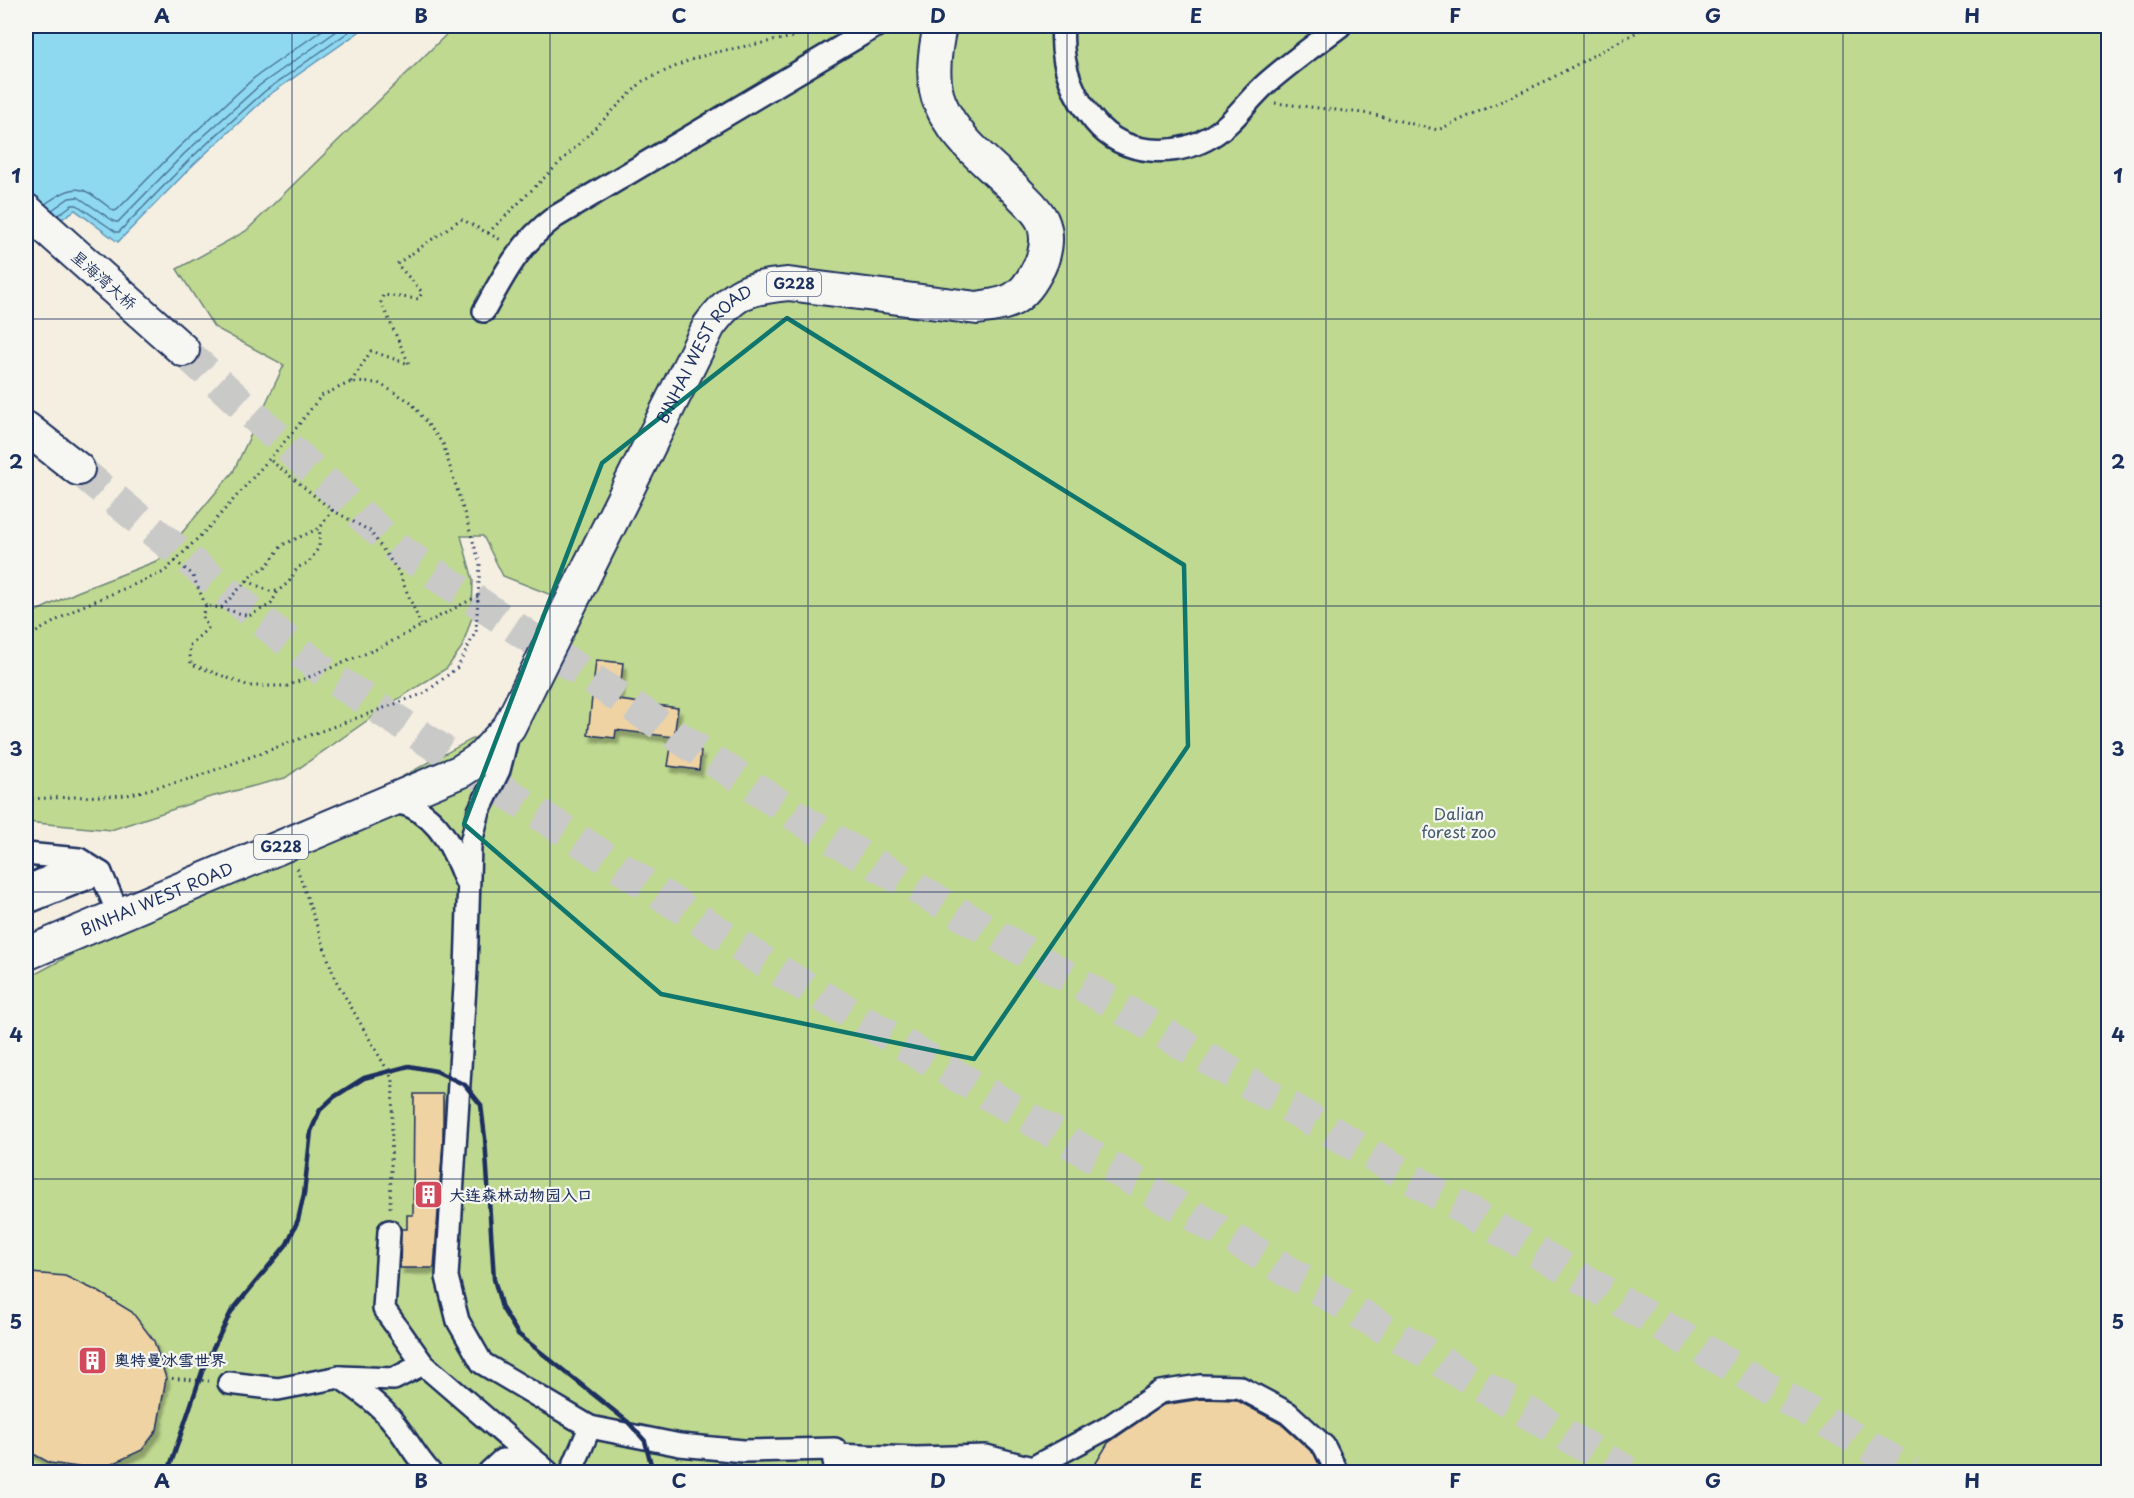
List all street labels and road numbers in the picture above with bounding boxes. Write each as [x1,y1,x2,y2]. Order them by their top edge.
street label: 星海湾大桥 [67,244,143,315]
road number: G228 [767,272,821,296]
street label: BINHAI WEST ROAD [649,278,755,427]
road number: G228 [254,835,308,859]
street label: BINHAI WEST ROAD [76,855,237,941]

